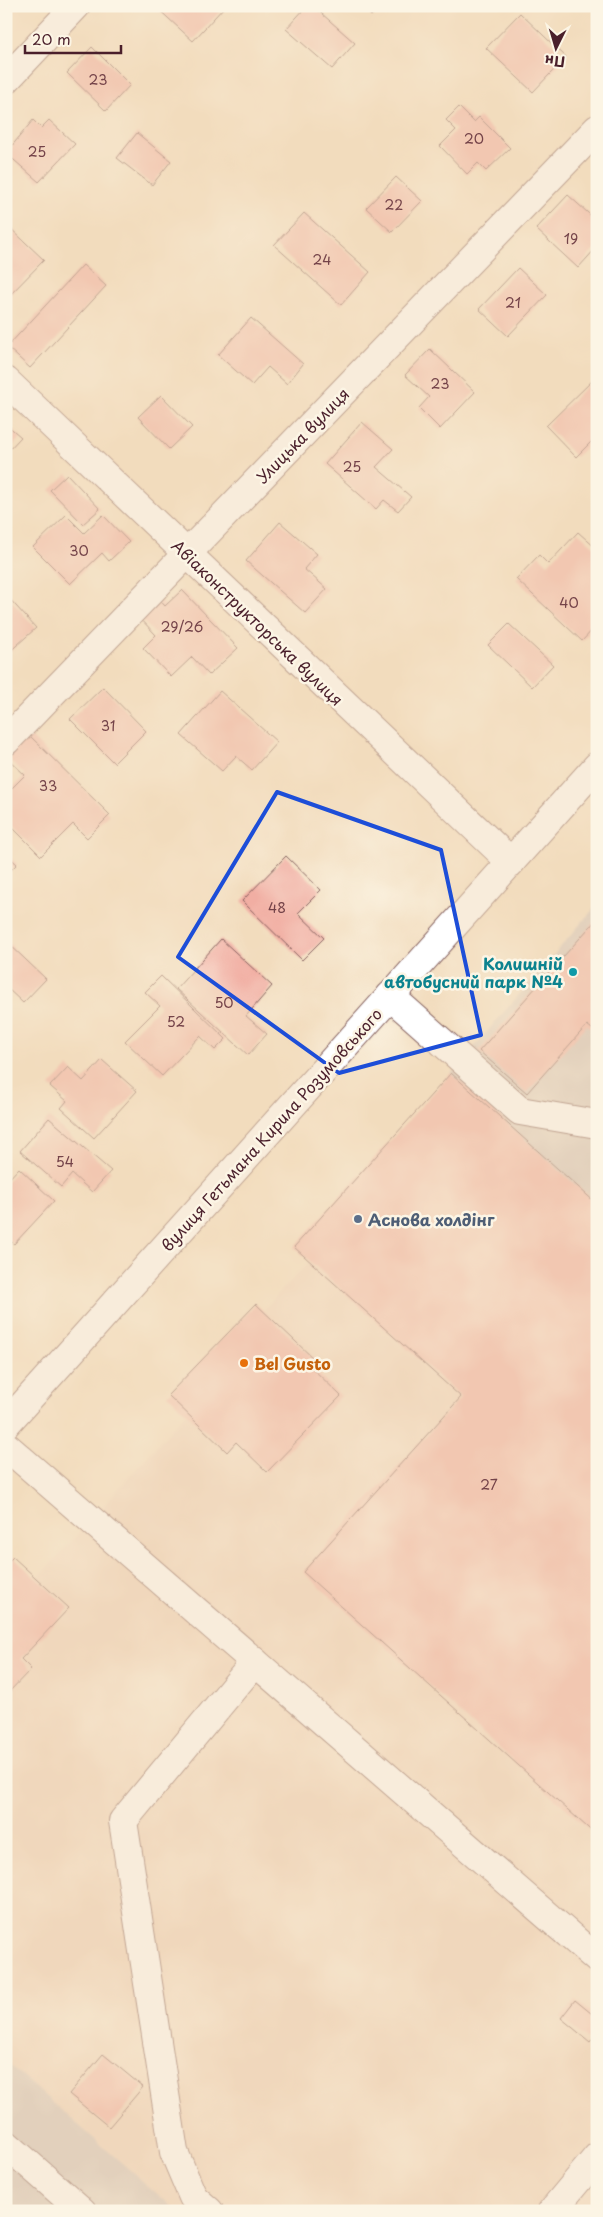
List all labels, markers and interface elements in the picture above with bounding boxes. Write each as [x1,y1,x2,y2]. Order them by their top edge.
scale bar [25,22,121,54]
north arrow [530,22,580,72]
text: 20 m [32,27,71,50]
text: Пн [544,50,566,73]
house number: 23 [89,69,107,90]
house number: 20 [464,128,484,149]
house number: 25 [28,141,46,162]
house number: 22 [385,194,403,215]
house number: 19 [564,228,578,249]
house number: 24 [313,249,331,270]
house number: 21 [505,292,521,313]
house number: 23 [431,373,449,394]
street label: Улицька вулиця [250,382,354,488]
house number: 25 [343,456,361,477]
street label: Авіаконструкторська вулиця [167,533,349,711]
house number: 30 [69,540,89,561]
house number: 40 [559,592,579,613]
house number: 29/26 [161,616,203,637]
house number: 31 [101,715,115,736]
house number: 33 [39,775,57,796]
house number: 48 [268,897,286,918]
place label: Колишній автобусний парк №4 [384,951,563,993]
marker: Колишній автобусний парк №4 [567,966,579,978]
house number: 50 [214,992,234,1013]
street label: вулиця Гетьмана Кирила Розумовського [155,1002,387,1256]
house number: 52 [167,1011,185,1032]
house number: 54 [56,1151,74,1172]
place label: Аснова холдінг [368,1207,495,1231]
marker: Аснова холдінг [352,1213,364,1225]
place label: Bel Gusto [254,1351,331,1375]
marker: Bel Gusto [238,1357,250,1369]
house number: 27 [480,1474,498,1495]

